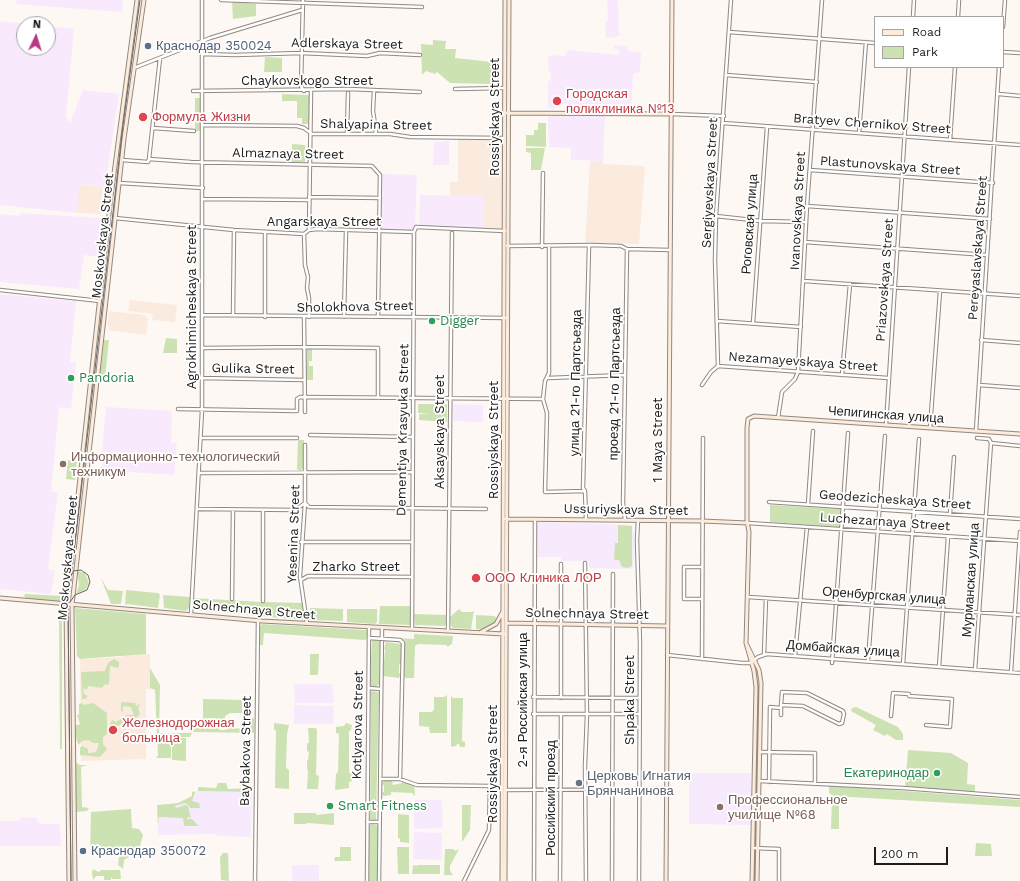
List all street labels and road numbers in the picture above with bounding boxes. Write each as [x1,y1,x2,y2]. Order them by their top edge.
street label: Adlerskaya Street [291,35,403,53]
street label: Rossiyskaya Street [487,58,503,176]
street label: Chaykovskogo Street [241,73,373,89]
street label: Bratyev Chernikov Street [793,111,951,137]
street label: Shalyapina Street [320,116,432,134]
street label: Sergiyevskaya Street [699,118,721,248]
street label: Almaznaya Street [232,145,344,163]
street label: Ivanovskaya Street [787,151,809,271]
street label: Plastunovskaya Street [819,153,961,179]
street label: Moskovskaya Street [89,173,117,299]
street label: Роговская улица [739,173,761,275]
street label: Pereyaslavskaya Street [965,175,991,321]
street label: Angarskaya Street [267,214,381,230]
street label: Priazovskaya Street [873,218,897,342]
street label: Agrokhimicheskaya Street [184,225,200,389]
street label: Sholokhova Street [297,298,413,316]
street label: проезд 21-го Партсъезда [606,307,624,461]
street label: улица 21-го Партсъезда [567,309,585,457]
street label: Dementiya Krasyuka Street [394,344,412,516]
street label: Nezamayevskaya Street [728,349,878,375]
street label: Gulika Street [211,360,295,378]
street label: Aksayskaya Street [432,375,448,489]
street label: Rossiyskaya Street [486,381,502,499]
street label: 1 Maya Street [650,398,666,482]
street label: Чепигинская улица [827,403,945,427]
street label: Yesenina Street [284,484,304,584]
street label: Geodezicheskaya Street [819,487,971,513]
street label: Moskovskaya Street [55,495,81,621]
street label: Ussuriyskaya Street [564,501,688,519]
street label: Luchezarnaya Street [819,510,951,534]
street label: Мурманская улица [959,522,983,638]
street label: Zharko Street [312,559,400,575]
street label: Оренбургская улица [822,584,946,608]
street label: Solnechnaya Street [192,597,316,623]
street label: Solnechnaya Street [525,605,649,623]
street label: 2-я Российская улица [515,632,531,768]
street label: Домбайская улица [786,637,900,661]
street label: Shpaka Street [622,655,638,745]
street label: Kotlyarova Street [349,670,367,780]
street label: Baybakova Street [237,696,255,806]
street label: Rossiyskaya Street [485,705,501,823]
street label: Российский проезд [543,740,559,856]

